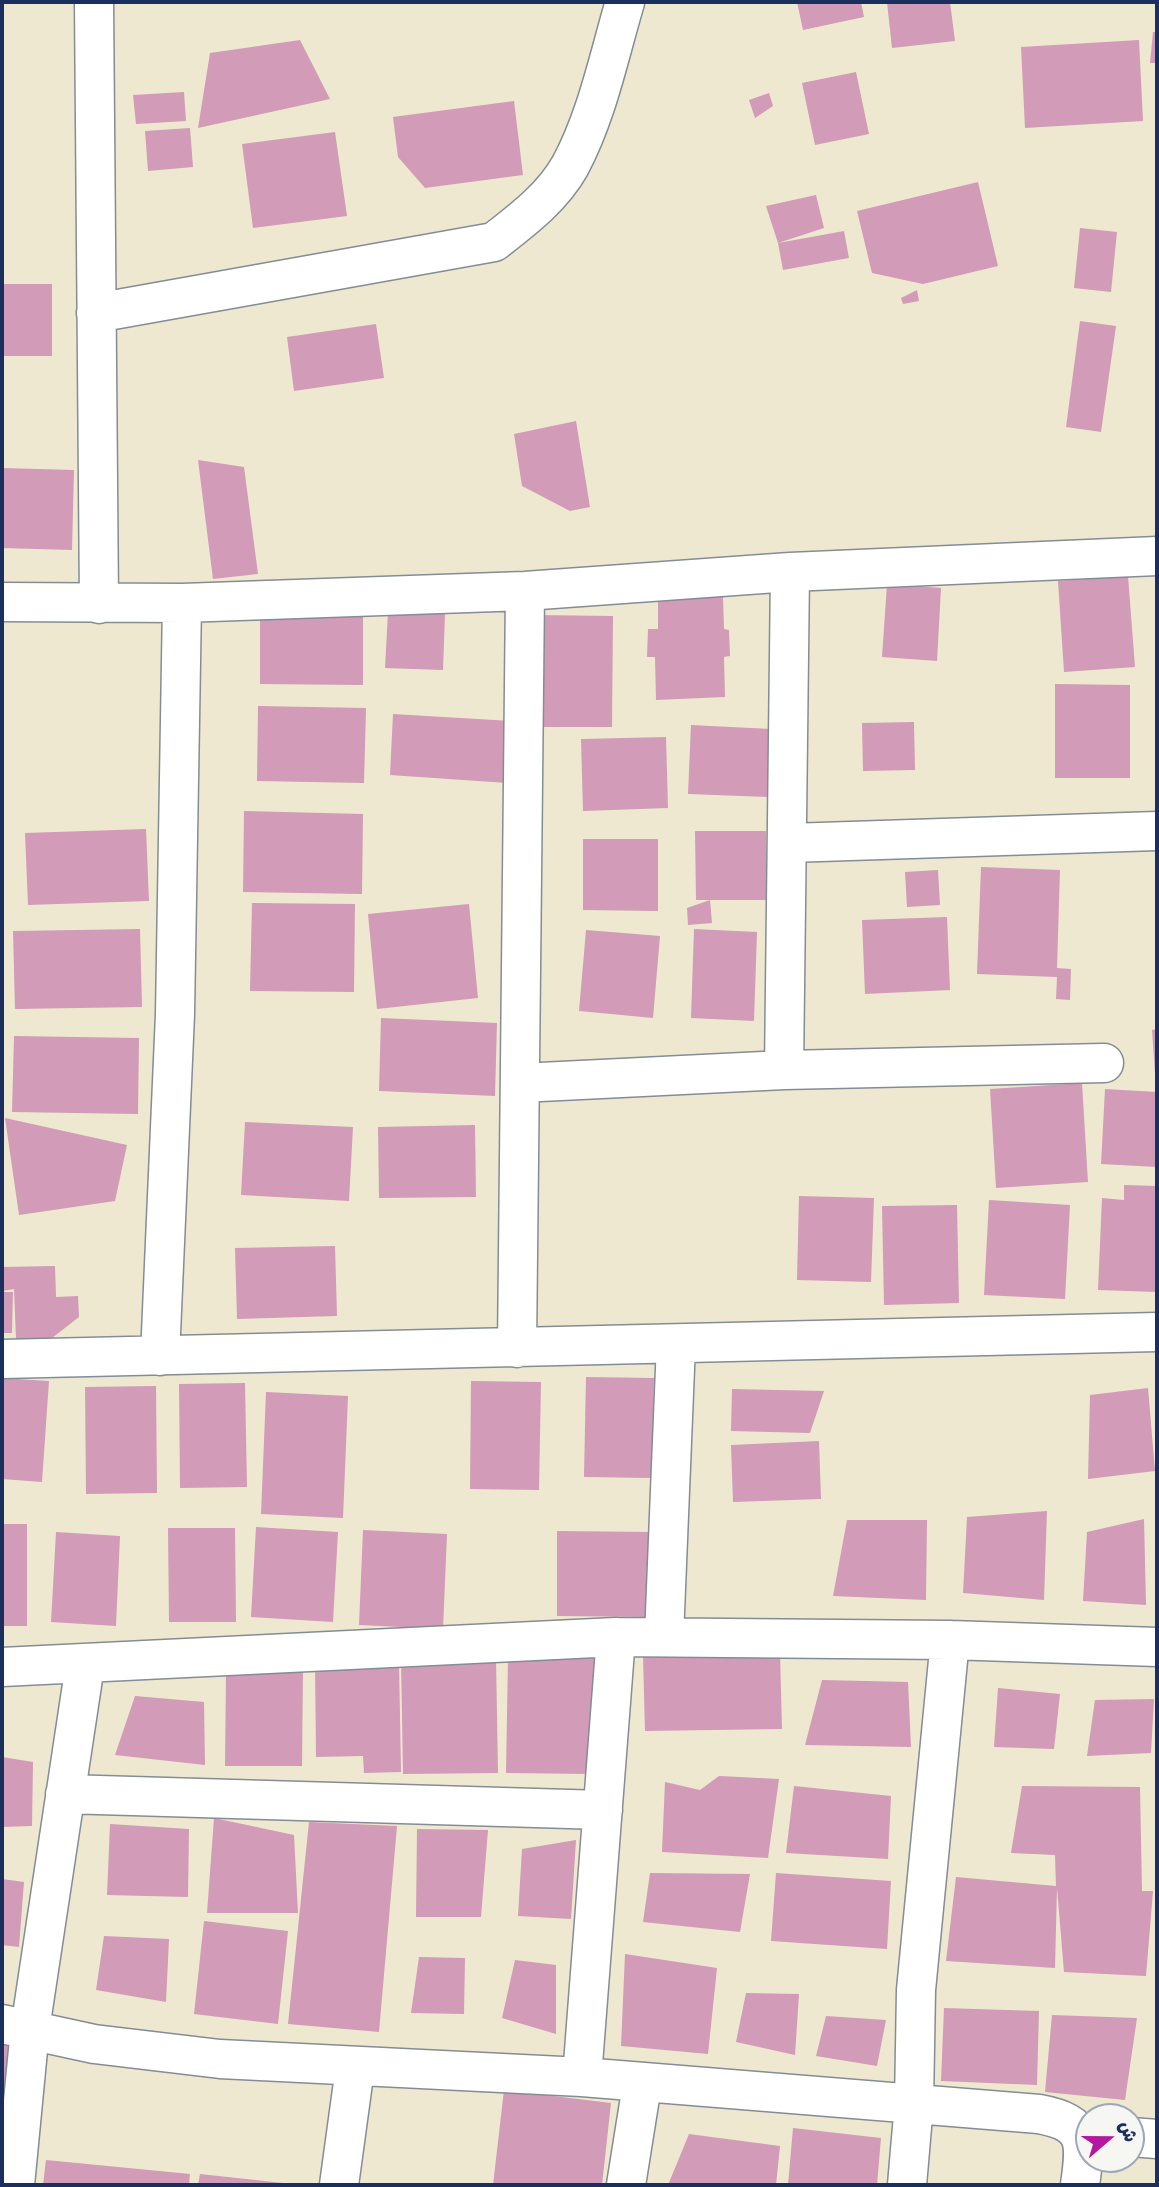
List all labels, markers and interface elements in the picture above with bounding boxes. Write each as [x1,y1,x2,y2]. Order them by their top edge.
north arrow [1075,2103,1145,2173]
text: ش [1114,2118,1143,2145]

